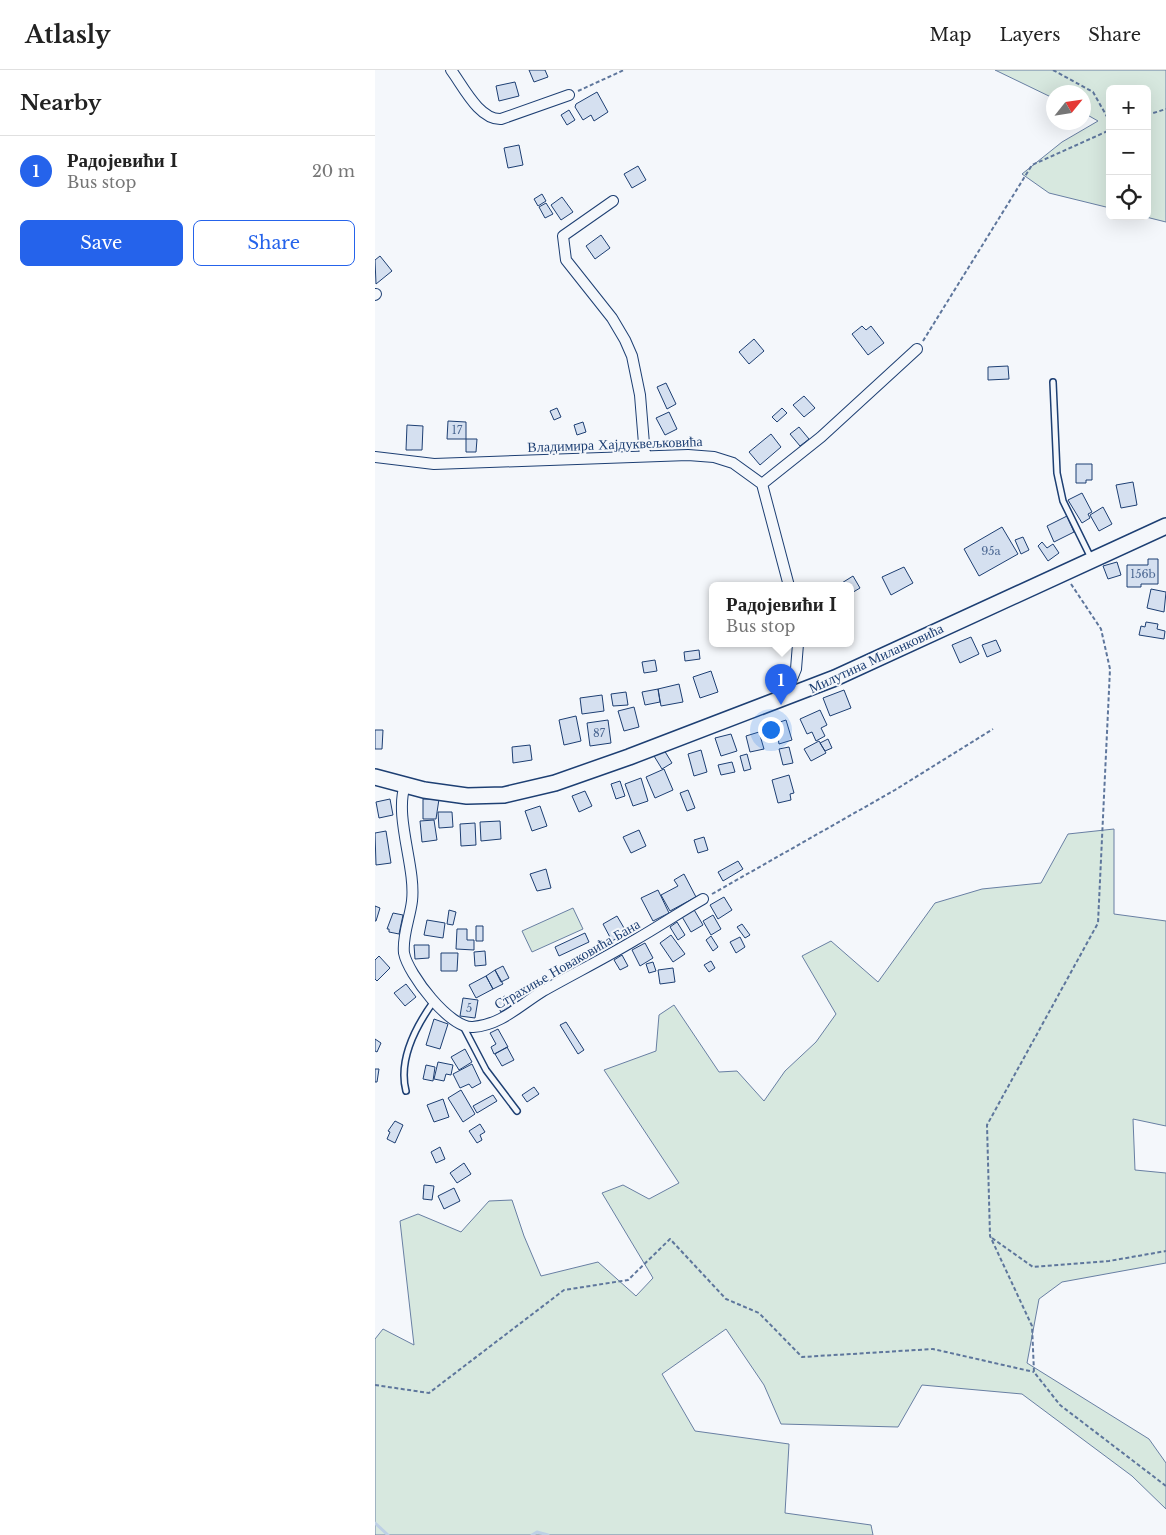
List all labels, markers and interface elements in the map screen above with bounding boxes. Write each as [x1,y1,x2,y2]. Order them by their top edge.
text: Atlasly [25,20,111,49]
text: Map [930,24,971,46]
text: Layers [999,24,1060,46]
text: Share [1088,24,1141,46]
north arrow [1046,85,1091,130]
map controls [1106,85,1151,220]
button: + [1106,85,1151,130]
text: Nearby [20,90,101,116]
button: − [1106,130,1151,175]
text: Радојевићи I [67,149,178,172]
text: 1 [33,161,39,181]
text: 20 m [312,161,355,181]
text: Bus stop [67,172,136,192]
button: locate [1106,175,1151,220]
button: Save [20,220,183,266]
button: Share [193,220,355,266]
house number: 17 [452,423,463,437]
street label: Владимира Хајдуквељковића [527,432,704,456]
house number: 95a [981,544,1002,558]
house number: 156b [1130,567,1156,581]
popup [709,582,854,647]
text: Радојевићи I [726,593,837,616]
text: Bus stop [726,616,795,636]
street label: Милутина Миланковића [806,619,947,697]
pin: 1 [765,664,797,705]
your location [758,717,784,743]
house number: 87 [593,726,606,740]
street label: Страхиње Новаковића Бана [491,914,644,1013]
house number: 5 [466,1001,472,1015]

